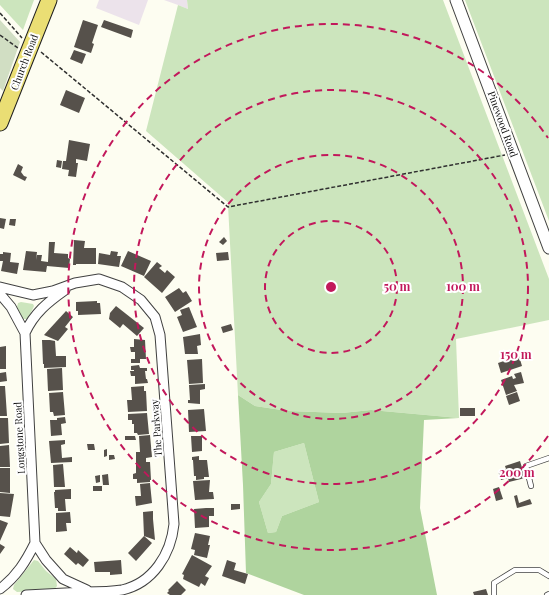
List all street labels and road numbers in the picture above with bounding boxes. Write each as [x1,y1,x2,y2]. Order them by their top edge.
street label: Church Road [7,32,41,92]
street label: Pinewood Road [485,89,522,159]
street label: The Parkway [147,399,165,457]
street label: Longstone Road [10,401,28,474]

